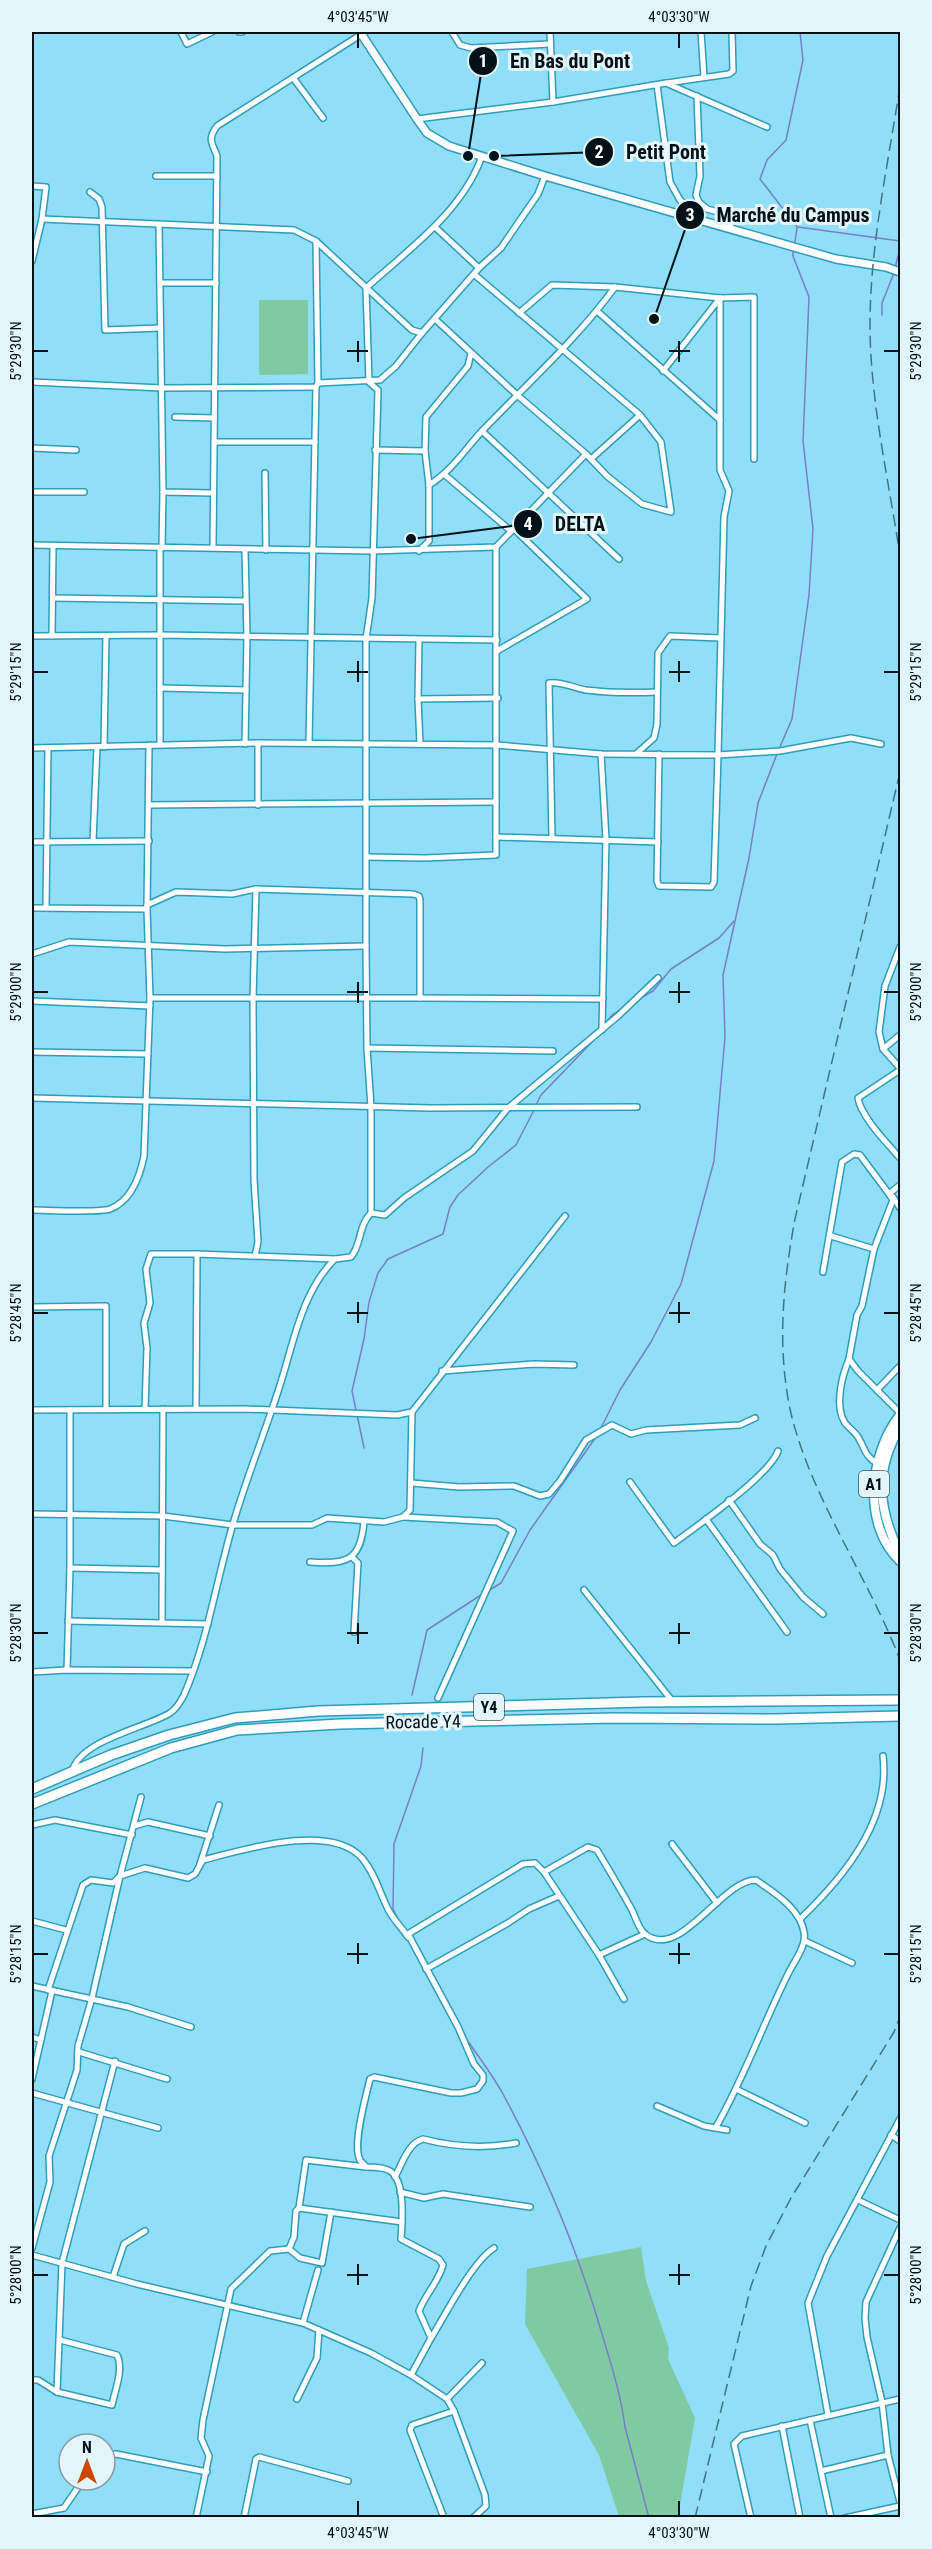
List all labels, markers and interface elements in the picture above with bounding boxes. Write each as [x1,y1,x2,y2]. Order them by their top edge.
text: 4°03'45"W [327,8,389,26]
text: 4°03'30"W [648,8,710,26]
callout: En Bas du Pont [468,42,642,80]
text: En Bas du Pont [510,49,630,73]
text: 1 [478,50,488,71]
callout: Petit Pont [584,133,718,171]
text: Petit Pont [626,140,706,164]
text: 2 [594,141,604,162]
callout: Marché du Campus [675,196,882,234]
text: Marché du Campus [716,203,870,227]
text: 3 [685,204,695,225]
text: 5°29'30"N [7,321,25,381]
text: 5°29'30"N [907,321,925,381]
callout: DELTA [513,505,617,543]
text: DELTA [555,512,605,536]
text: 4 [523,513,533,534]
text: 5°29'15"N [7,642,25,702]
text: 5°29'15"N [907,642,925,702]
text: 5°29'00"N [7,962,25,1022]
text: 5°29'00"N [907,962,925,1022]
text: 5°28'45"N [7,1283,25,1343]
text: 5°28'45"N [907,1283,925,1343]
road number: A1 [859,1471,889,1497]
text: 5°28'30"N [7,1603,25,1663]
text: 5°28'30"N [907,1603,925,1663]
road number: Y4 [474,1694,504,1720]
street label: Rocade Y4 [385,1710,461,1733]
text: 5°28'15"N [7,1924,25,1984]
text: 5°28'15"N [907,1924,925,1984]
text: 5°28'00"N [7,2245,25,2305]
text: 5°28'00"N [907,2245,925,2305]
north arrow [57,2432,117,2492]
text: N [82,2438,92,2457]
text: 4°03'45"W [327,2524,389,2542]
text: 4°03'30"W [648,2524,710,2542]

